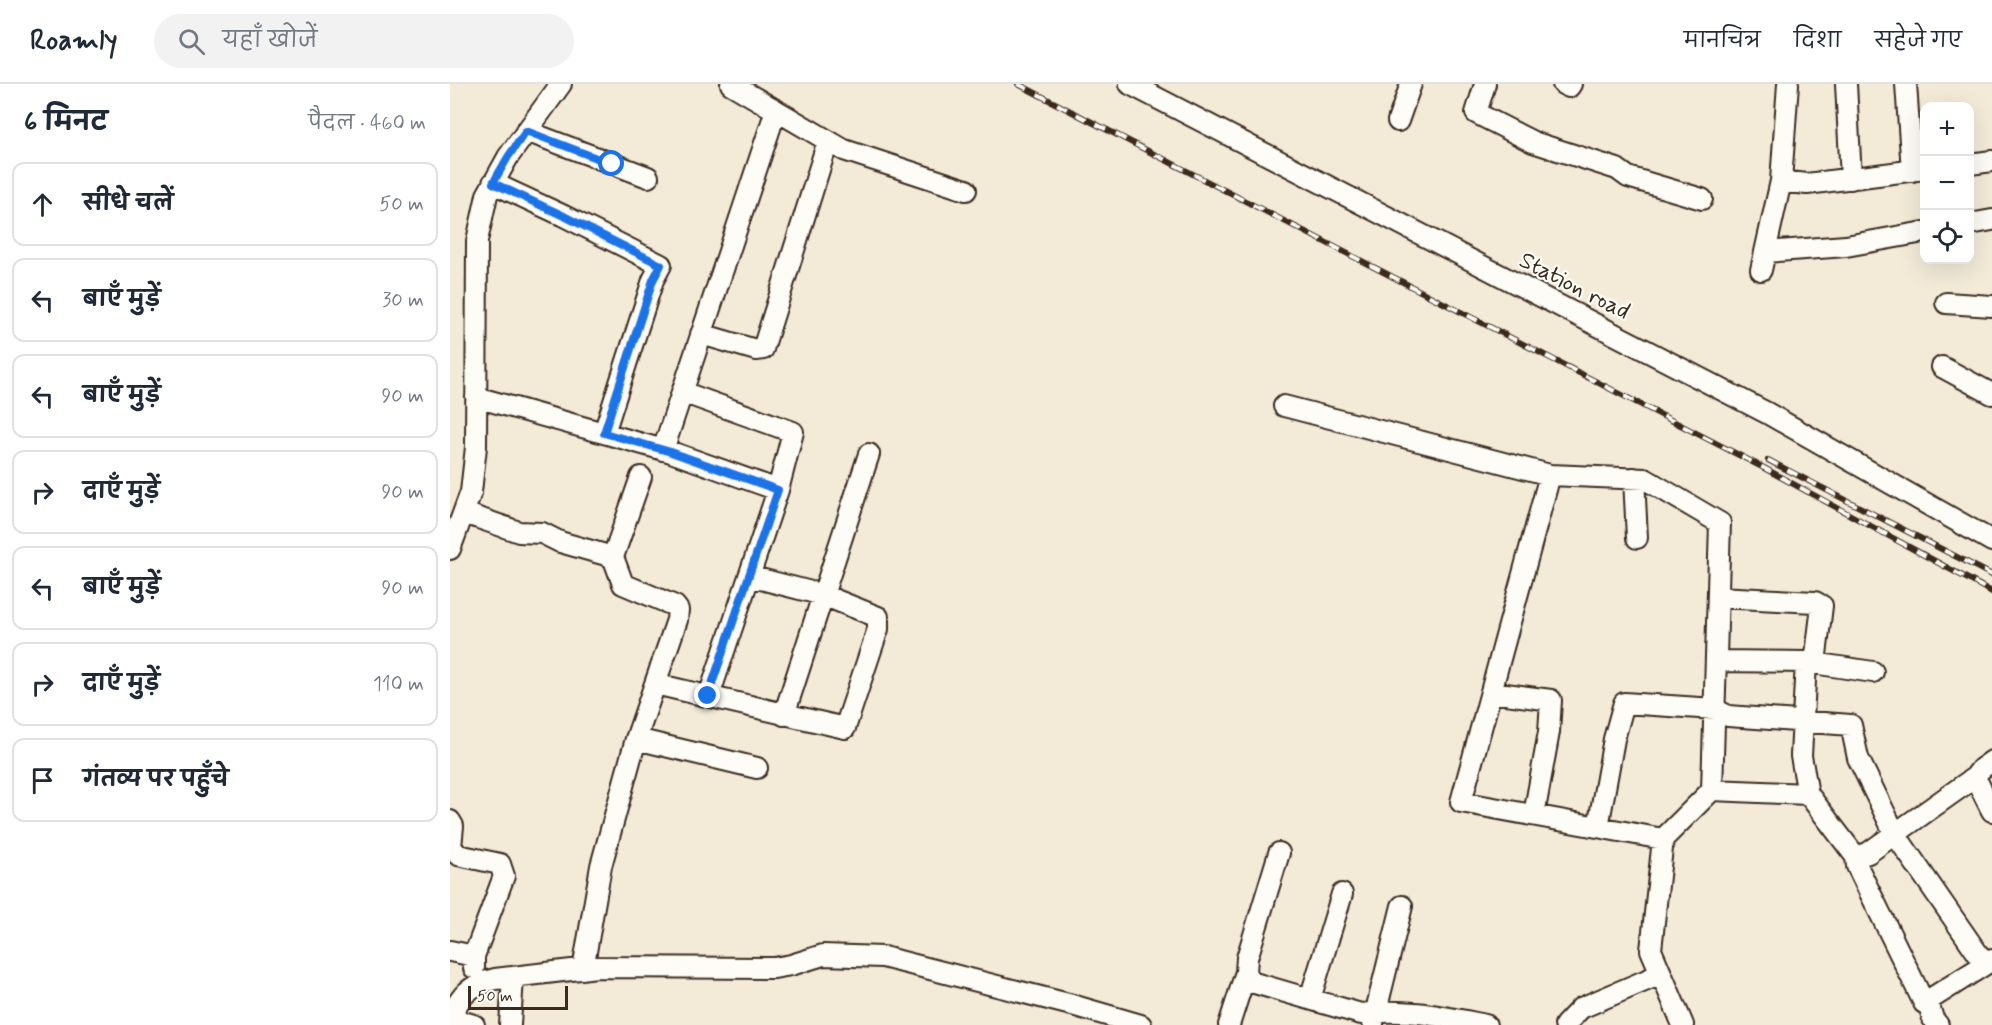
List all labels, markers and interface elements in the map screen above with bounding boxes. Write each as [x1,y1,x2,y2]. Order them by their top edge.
search box [154,14,574,68]
text: Roamly [30,23,118,60]
icon: search [175,25,208,58]
text: यहाँ खोजें [223,27,317,55]
text: मानचित्र [1684,27,1761,55]
text: दिशा [1794,27,1841,55]
text: सहेजे गए [1874,27,1962,55]
map controls [1920,102,1974,264]
button: + [1920,102,1974,156]
text: 6 मिनट [24,106,107,140]
text: पैदल · 460 m [308,110,426,137]
route start [598,150,624,176]
button: − [1920,156,1974,210]
icon: ahead [26,188,59,221]
text: सीधे चलें [83,190,173,218]
text: 50 m [379,191,424,218]
button: locate [1920,210,1974,264]
street label: Station road [1514,245,1635,327]
icon: left [26,284,59,317]
text: बाएँ मुड़ें [83,286,161,314]
text: 30 m [382,287,424,314]
icon: left [26,380,59,413]
text: बाएँ मुड़ें [83,382,161,410]
text: 90 m [381,383,424,410]
icon: right [26,476,59,509]
text: दाएँ मुड़ें [83,478,160,506]
text: 90 m [381,479,424,506]
icon: left [26,572,59,605]
text: बाएँ मुड़ें [83,574,161,602]
text: 90 m [381,575,424,602]
icon: right [26,668,59,701]
text: दाएँ मुड़ें [83,670,160,698]
text: 110 m [373,671,424,698]
route end [694,682,720,708]
icon: arrive [26,764,59,797]
text: गंतव्य पर पहुँचे [83,766,229,794]
scale bar [468,983,568,1010]
text: 50 m [477,986,513,1007]

